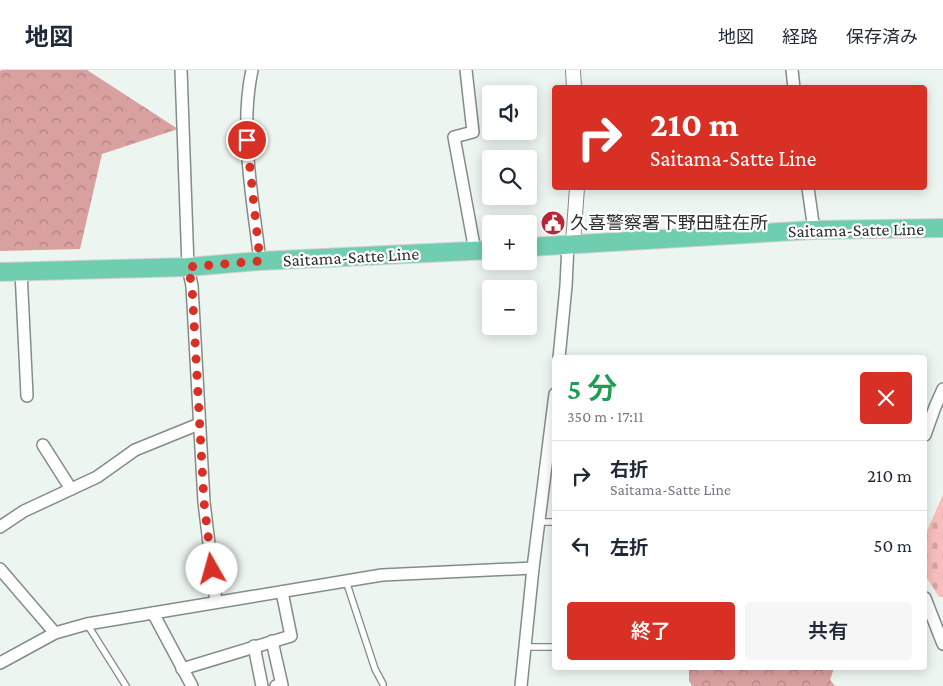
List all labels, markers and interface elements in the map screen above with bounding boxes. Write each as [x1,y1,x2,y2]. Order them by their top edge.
text: 地図 [25,23,73,50]
text: 地図 [718,27,754,47]
text: 経路 [782,27,818,47]
text: 保存済み [846,27,918,47]
map controls [482,85,537,335]
button: sound [482,85,537,140]
icon: right [567,105,632,170]
text: 210 m [650,105,739,144]
pin [226,119,268,161]
icon: arrive [233,126,261,154]
text: Saitama-Satte Line [650,146,816,171]
button: search [482,150,537,205]
public building icon: 久喜警察署下野田駐在所 [540,210,566,236]
place label: 久喜警察署下野田駐在所 [570,213,768,233]
button: + [482,215,537,270]
street label: Saitama-Satte Line [788,219,924,241]
street label: Saitama-Satte Line [283,243,420,271]
button: − [482,280,537,335]
text: 5 分 [567,372,617,405]
button: close [860,372,912,424]
text: 350 m · 17:11 [567,408,644,425]
text: 右折 [610,459,648,480]
icon: right [567,462,595,490]
text: 210 m [867,465,912,486]
text: Saitama-Satte Line [610,481,731,498]
icon: left [567,532,595,560]
text: 50 m [873,535,912,556]
text: 左折 [610,537,648,558]
position arrow [185,542,237,594]
button: 終了 [567,602,735,660]
button: 共有 [745,602,912,660]

